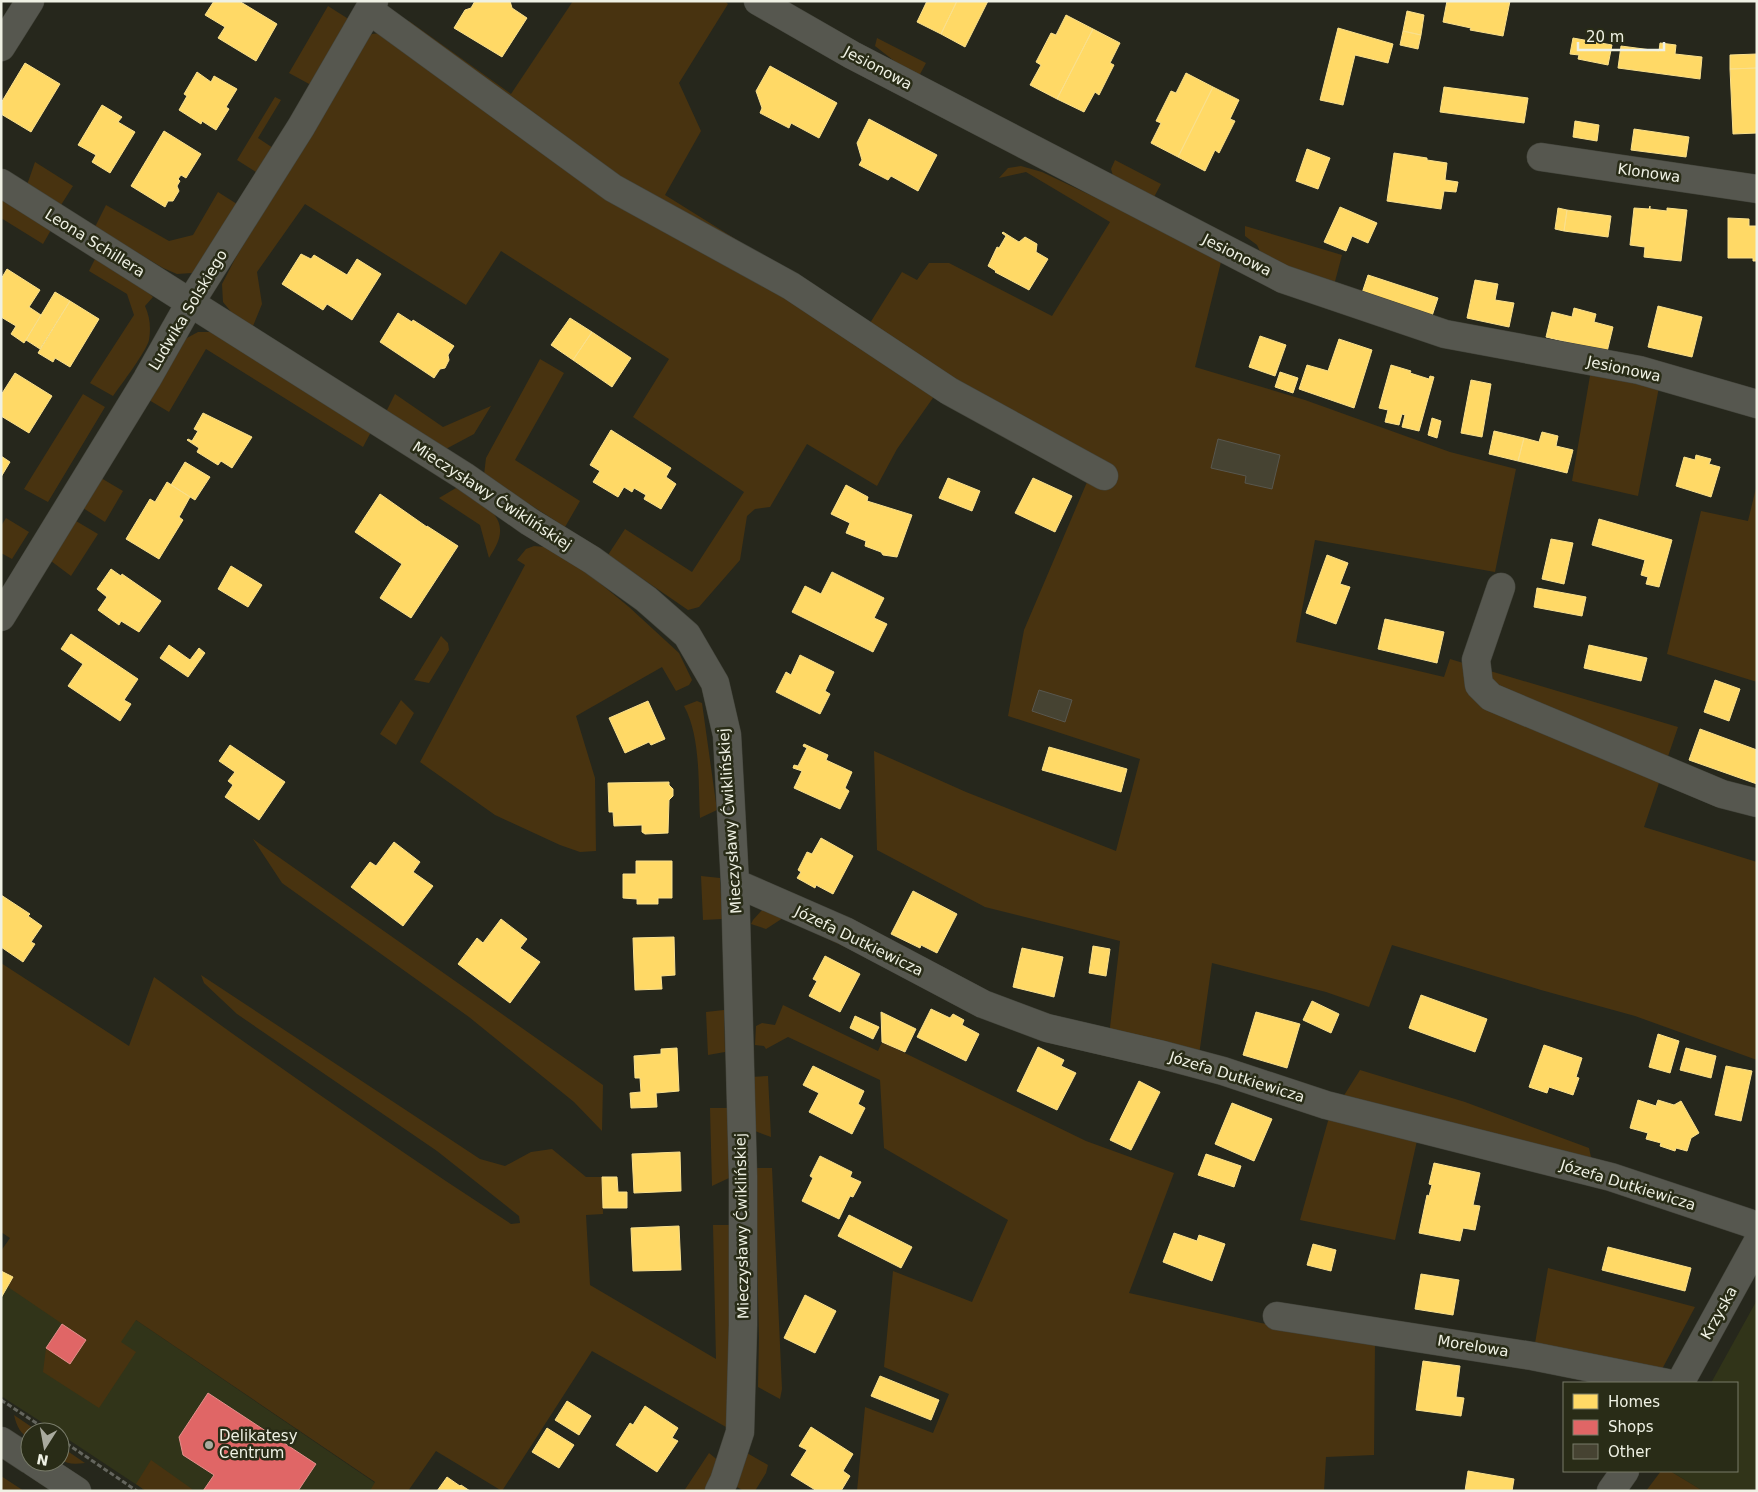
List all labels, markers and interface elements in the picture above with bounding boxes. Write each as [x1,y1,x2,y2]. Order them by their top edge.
scale bar [1578,20,1664,52]
text: 20 m [1586,28,1624,46]
street label: Jesionowa [840,42,915,94]
street label: Klonowa [1616,160,1682,186]
street label: Leona Schillera [42,205,148,281]
street label: Jesionowa [1199,230,1274,280]
street label: Ludwika Solskiego [145,246,231,374]
street label: Jesionowa [1584,352,1663,386]
street label: Mieczysławy Ćwiklińskiej [409,437,575,554]
street label: Mieczysławy Ćwiklińskiej [714,728,745,914]
street label: Józefa Dutkiewicza [791,902,926,980]
street label: Józefa Dutkiewicza [1166,1048,1307,1106]
street label: Mieczysławy Ćwiklińskiej [730,1133,753,1319]
street label: Józefa Dutkiewicza [1557,1156,1698,1214]
street label: Krzyska [1697,1283,1741,1343]
street label: Morelowa [1436,1331,1510,1361]
legend [1563,1382,1738,1472]
text: Homes [1608,1393,1660,1411]
text: Shops [1608,1418,1654,1436]
north arrow [20,1422,70,1472]
place label: Delikatesy Centrum [219,1427,298,1462]
marker: Delikatesy Centrum [203,1439,215,1451]
text: Other [1608,1443,1651,1461]
text: N [35,1451,50,1469]

